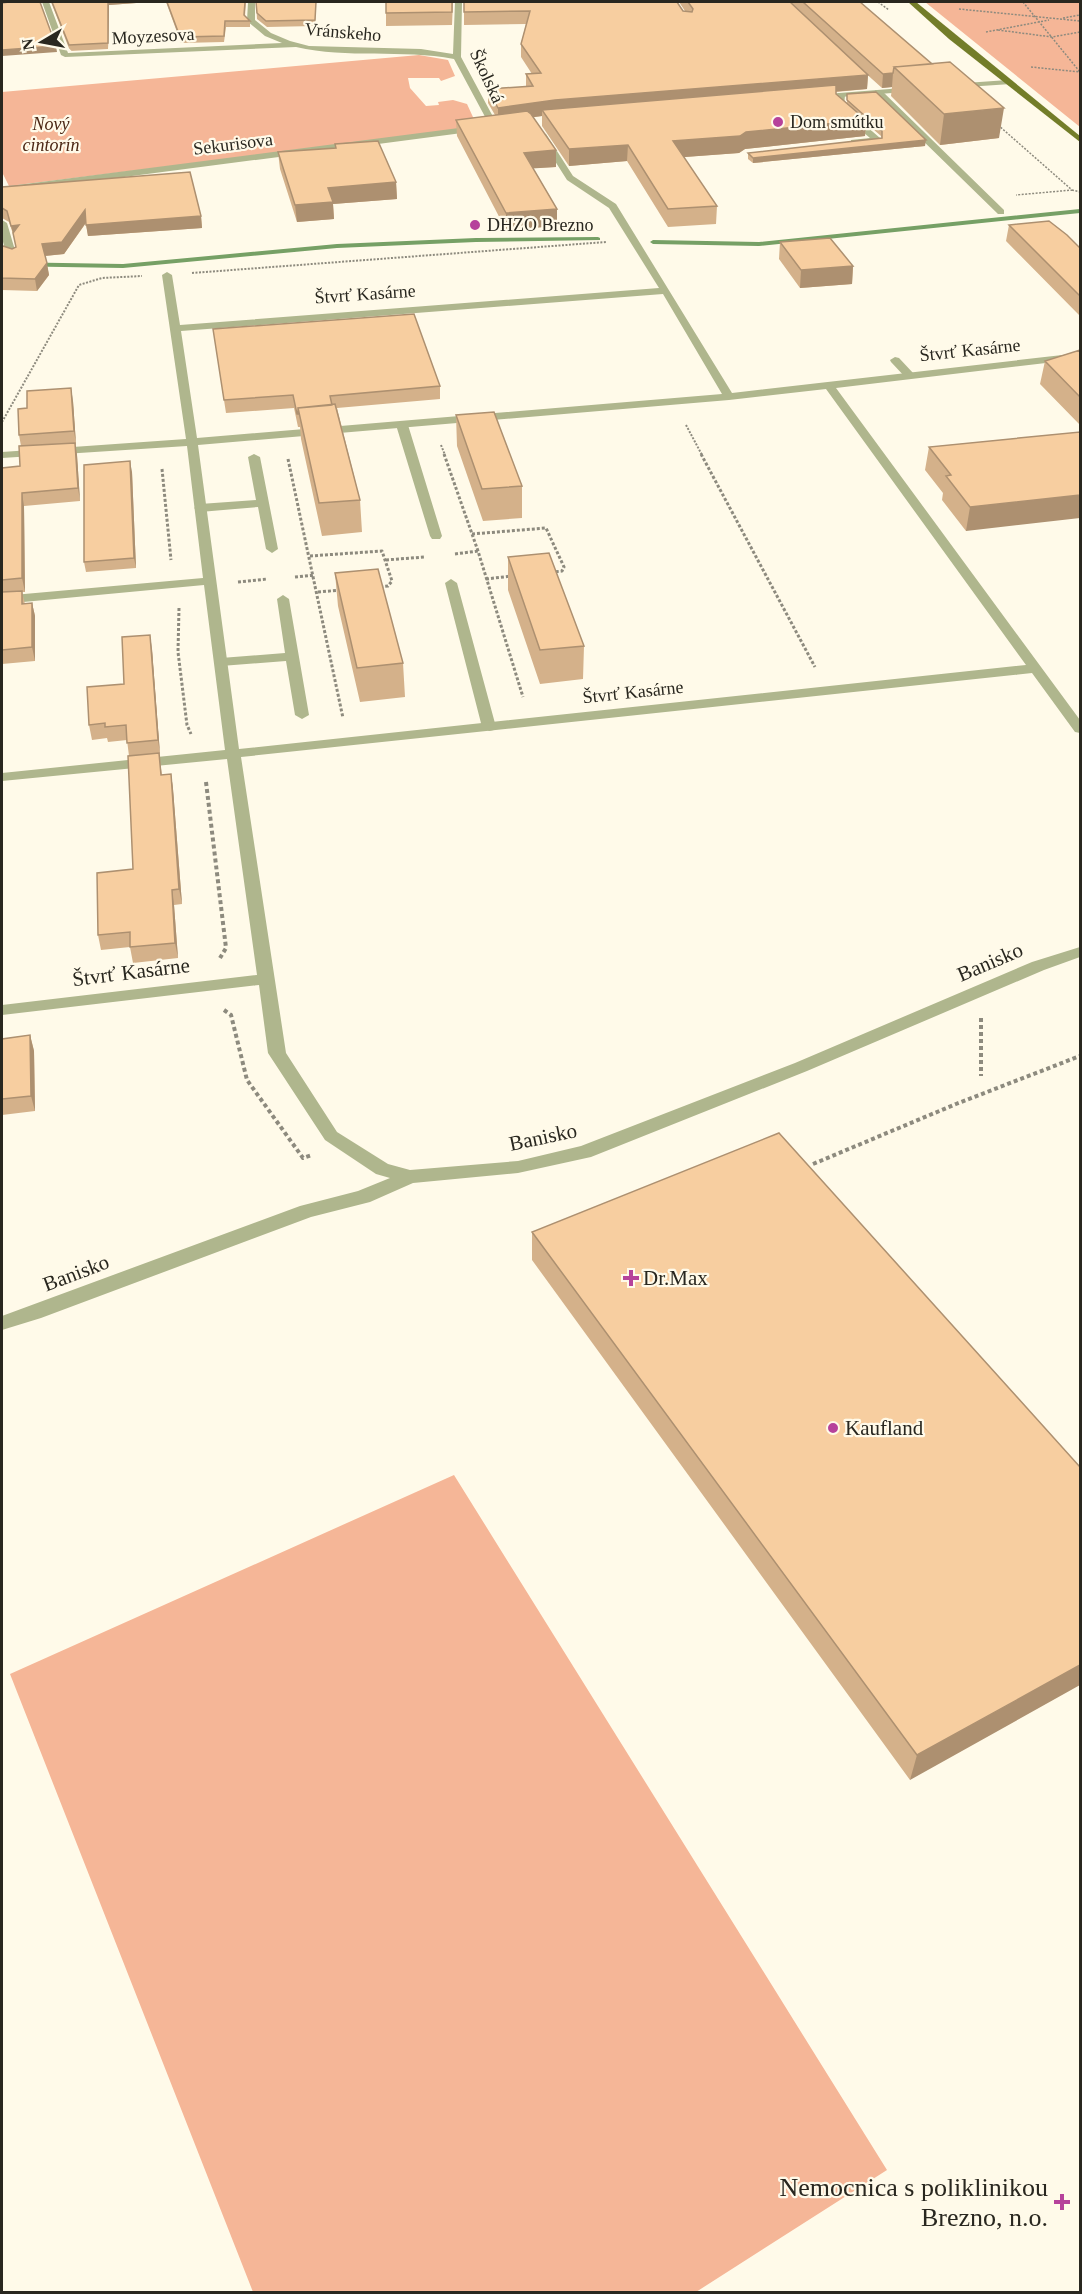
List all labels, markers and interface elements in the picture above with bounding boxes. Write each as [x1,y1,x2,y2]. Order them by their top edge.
north arrow [12,12,72,72]
street label: Vránskeho [304,19,382,45]
street label: Moyzesova [111,24,195,48]
text: N [18,37,37,52]
street label: Školská [466,46,509,106]
place label: Dom smútku [790,112,884,132]
park label: Nový cintorín [23,114,80,155]
marker: Dom smútku [771,115,785,129]
street label: Sekurisova [192,129,274,159]
place label: DHZO Brezno [487,215,593,235]
marker: DHZO Brezno [468,218,482,232]
street label: Štvrť Kasárne [314,279,416,308]
street label: Štvrť Kasárne [919,334,1021,365]
street label: Štvrť Kasárne [582,676,684,707]
street label: Banisko [954,938,1026,986]
street label: Štvrť Kasárne [71,953,191,991]
street label: Banisko [507,1118,579,1156]
street label: Banisko [40,1249,112,1297]
place label: Dr.Max [643,1266,708,1290]
marker: Dr.Max [624,1271,638,1285]
place label: Kaufland [845,1416,924,1440]
marker: Kaufland [826,1421,840,1435]
place label: Nemocnica s poliklinikou Brezno, n.o. [779,2173,1048,2232]
marker: Nemocnica s poliklinikou Brezno, n.o. [1053,2193,1071,2211]

